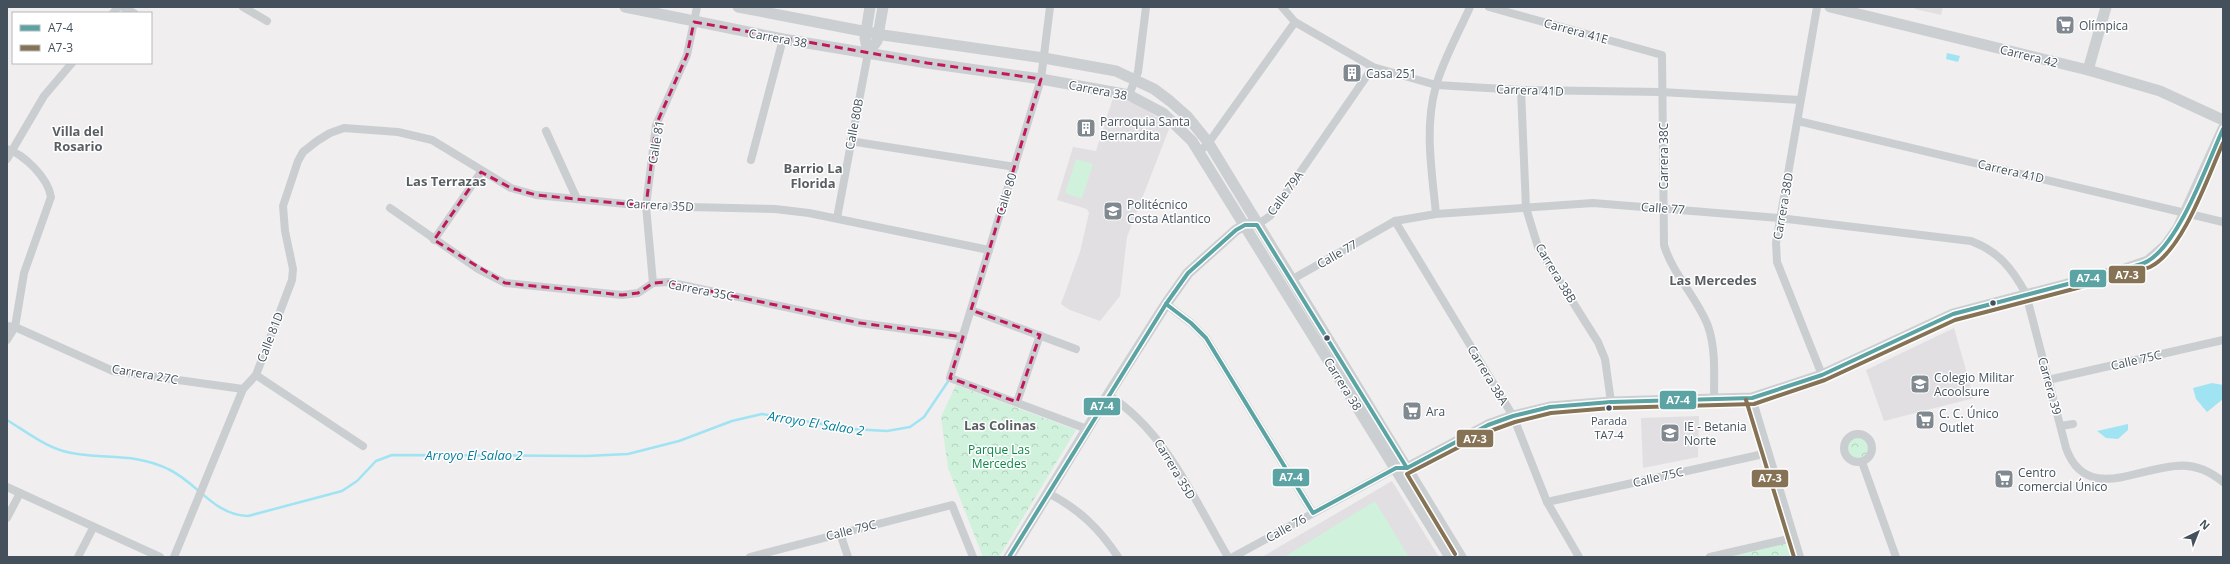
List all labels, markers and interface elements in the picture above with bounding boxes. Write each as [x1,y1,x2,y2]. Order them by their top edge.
legend [12,12,152,64]
street label: Carrera 41E [1542,14,1610,48]
supermarket icon: Olímpica [2054,14,2076,36]
place label: Olímpica [2079,17,2128,34]
text: A7-4 [48,19,73,36]
street label: Carrera 38 [747,24,809,52]
text: A7-3 [48,39,73,56]
street label: Carrera 42 [1998,41,2060,71]
building icon: Casa 251 [1341,62,1363,84]
place label: Casa 251 [1366,65,1416,82]
street label: Carrera 38 [1067,76,1129,104]
street label: Carrera 41D [1496,80,1564,100]
street label: Calle 80B [841,97,867,151]
place label: Parroquia Santa Bernardita [1100,113,1190,144]
building icon: Parroquia Santa Bernardita [1075,117,1097,139]
street label: Calle 81 [644,119,668,165]
district label: Villa del Rosario [52,122,104,155]
street label: Carrera 38C [1655,122,1672,189]
street label: Carrera 41D [1976,155,2046,187]
district label: Barrio La Florida [784,159,842,192]
street label: Calle 79A [1263,167,1307,219]
street label: Calle 80 [991,170,1021,217]
street label: Carrera 38D [1769,171,1797,241]
district label: Las Terrazas [406,172,486,190]
street label: Carrera 35D [626,195,694,215]
place label: Politécnico Costa Atlantico [1127,196,1211,227]
street label: Calle 77 [1641,198,1686,218]
school or university icon: Politécnico Costa Atlantico [1102,200,1124,222]
street label: Calle 77 [1314,236,1360,272]
street label: Carrera 38B [1531,240,1581,306]
line badge: A7-3 [2108,265,2146,284]
text: A7-3 [2115,267,2139,282]
line badge: A7-4 [2069,269,2107,288]
text: A7-4 [2076,270,2101,285]
district label: Las Mercedes [1669,271,1757,289]
street label: Carrera 35C [667,275,736,305]
unlabelled marker [1988,298,1998,308]
street label: Calle 81D [253,309,287,365]
unlabelled marker [1322,333,1332,343]
street label: Carrera 38A [1464,342,1513,408]
street label: Calle 75C [2109,346,2163,374]
street label: Carrera 38 [1320,354,1366,414]
street label: Carrera 39 [2034,355,2066,417]
street label: Carrera 27C [111,360,180,388]
place label: Colegio Militar Acoolsure [1934,369,2014,400]
school or university icon: Colegio Militar Acoolsure [1909,373,1931,395]
line badge: A7-4 [1659,390,1697,410]
text: A7-4 [1666,392,1691,407]
line badge: A7-4 [1083,397,1121,416]
text: A7-4 [1090,398,1115,413]
supermarket icon: Ara [1401,400,1423,422]
place label: Ara [1426,403,1445,420]
marker: Parada TA7-4 [1604,403,1614,413]
place label: C. C. Único Outlet [1939,405,1999,436]
water label: Arroyo El Salao 2 [766,406,865,440]
supermarket icon: C. C. Único Outlet [1914,409,1936,431]
place label: Parada TA7-4 [1591,413,1627,442]
district label: Las Colinas [964,416,1036,434]
place label: IE - Betania Norte [1684,418,1747,449]
school or university icon: IE - Betania Norte [1659,422,1681,444]
line badge: A7-3 [1456,429,1494,448]
text: A7-3 [1463,431,1487,446]
street label: Carrera 35D [1150,436,1200,502]
park label: Parque Las Mercedes [968,441,1030,472]
water label: Arroyo El Salao 2 [424,446,523,464]
street label: Calle 75C [1631,463,1685,491]
place label: Centro comercial Único [2018,464,2107,495]
line badge: A7-4 [1272,468,1310,487]
supermarket icon: Centro comercial Único [1993,468,2015,490]
text: A7-4 [1279,469,1304,484]
line badge: A7-3 [1751,469,1789,488]
text: A7-3 [1758,470,1782,485]
street label: Calle 76 [1263,510,1309,546]
north arrow [2178,512,2218,552]
street label: Calle 79C [824,515,878,544]
text: N [2197,516,2214,533]

